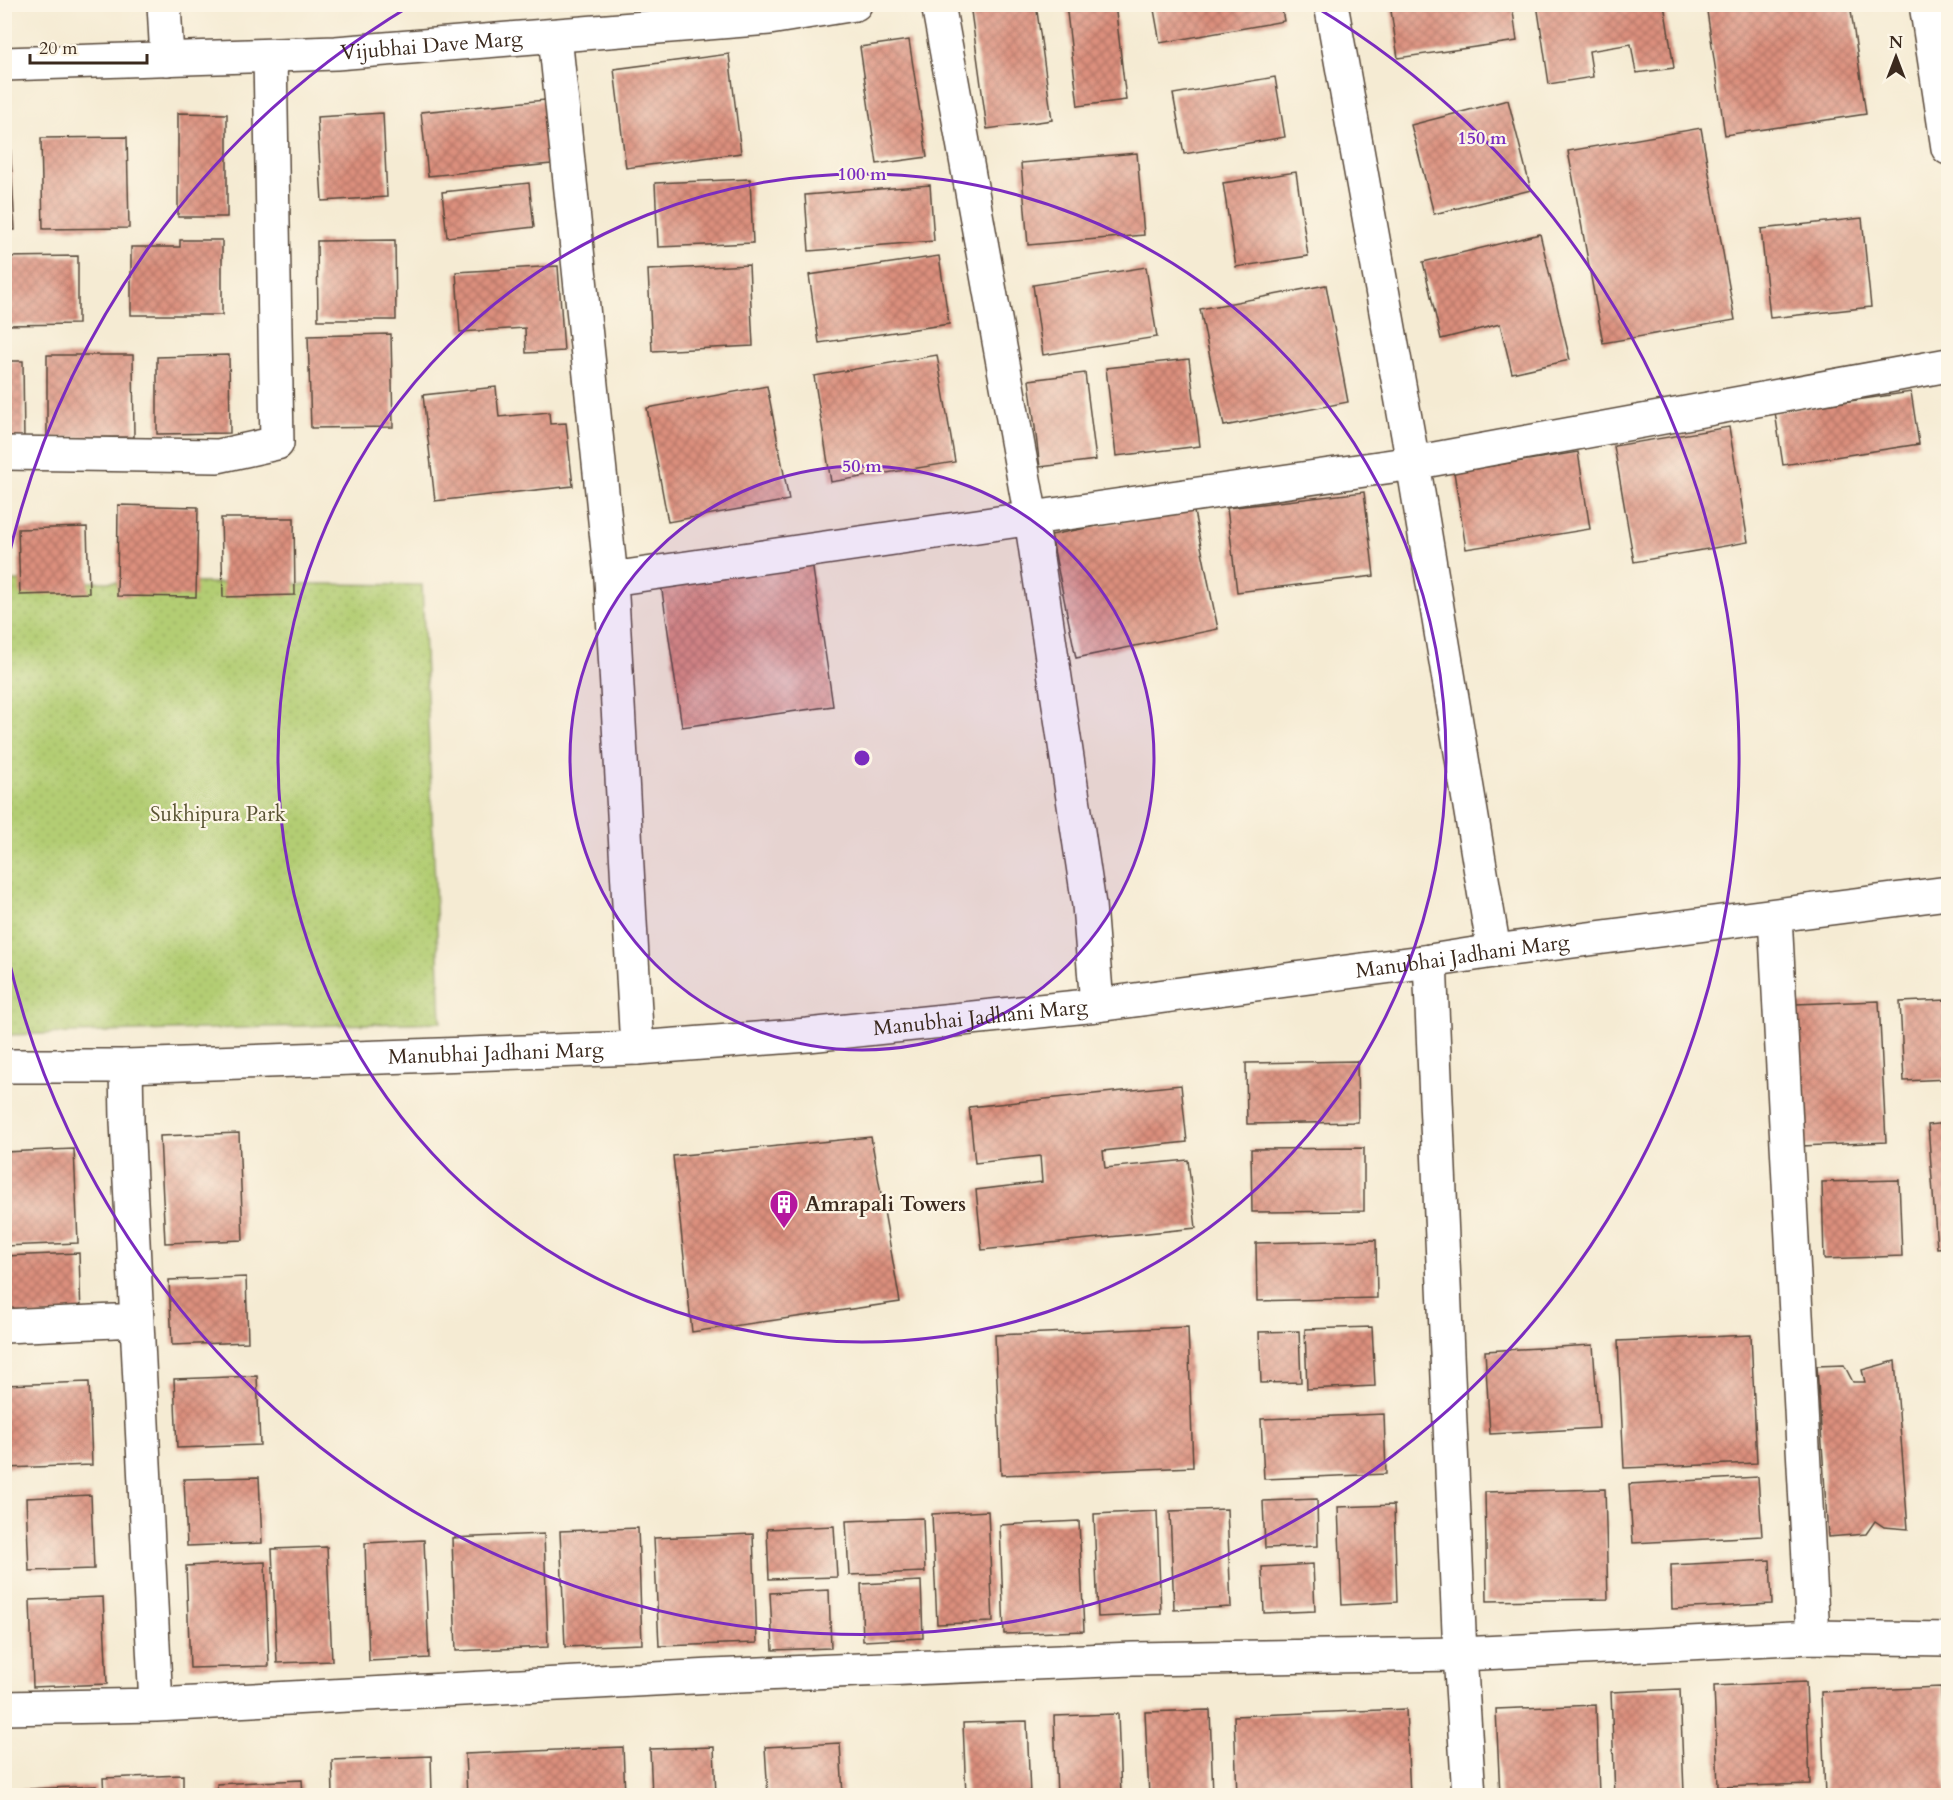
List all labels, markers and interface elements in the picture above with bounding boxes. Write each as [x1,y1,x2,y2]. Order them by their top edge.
street label: Vijubhai Dave Marg [339,24,524,68]
scale bar [30,27,147,65]
north arrow [1866,27,1926,87]
text: N [1889,32,1903,54]
text: 20 m [39,36,78,61]
text: 150 m [1457,126,1507,151]
text: 100 m [837,162,887,187]
text: 50 m [842,454,882,479]
centre of rings [852,748,872,768]
park label: Sukhipura Park [150,800,287,829]
street label: Manubhai Jadhani Marg [1354,927,1571,986]
street label: Manubhai Jadhani Marg [872,992,1089,1043]
street label: Manubhai Jadhani Marg [388,1035,604,1072]
building icon: Amrapali Towers [768,1188,800,1230]
place label: Amrapali Towers [805,1190,966,1219]

